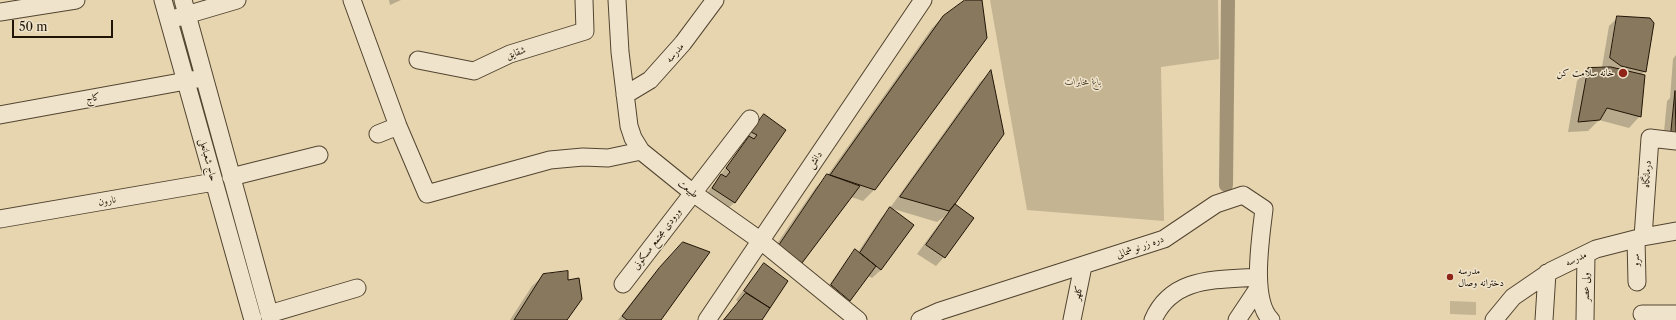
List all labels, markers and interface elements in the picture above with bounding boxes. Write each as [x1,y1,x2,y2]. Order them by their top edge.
scale bar [14,12,115,38]
text: 50 m [19,19,48,34]
street label: مدرسه [663,41,687,65]
street label: شقایق [505,44,527,62]
place label: خانه سلامت کن [1557,67,1614,79]
marker: خانه سلامت کن [1617,67,1629,79]
park label: باغ مخابرات [1065,76,1101,88]
street label: کاج [85,91,101,105]
street label: حاج شعبانعلی [197,137,219,183]
street label: دانش [805,149,825,171]
street label: درمانگاه [1640,160,1654,188]
street label: طبیعت [675,177,701,201]
street label: نارون [97,194,117,208]
street label: ورودی مجتمع مسکونی [630,206,684,272]
street label: دره زر نو شمالی [1114,233,1166,261]
street label: مدرسه [1563,249,1589,269]
street label: سرو [1630,253,1642,267]
place label: مدرسه دخترانه وصال [1458,265,1504,288]
marker: مدرسه دخترانه وصال [1445,272,1455,282]
street label: ولی عصر [1580,272,1592,302]
street label: کلهر [1071,284,1085,302]

